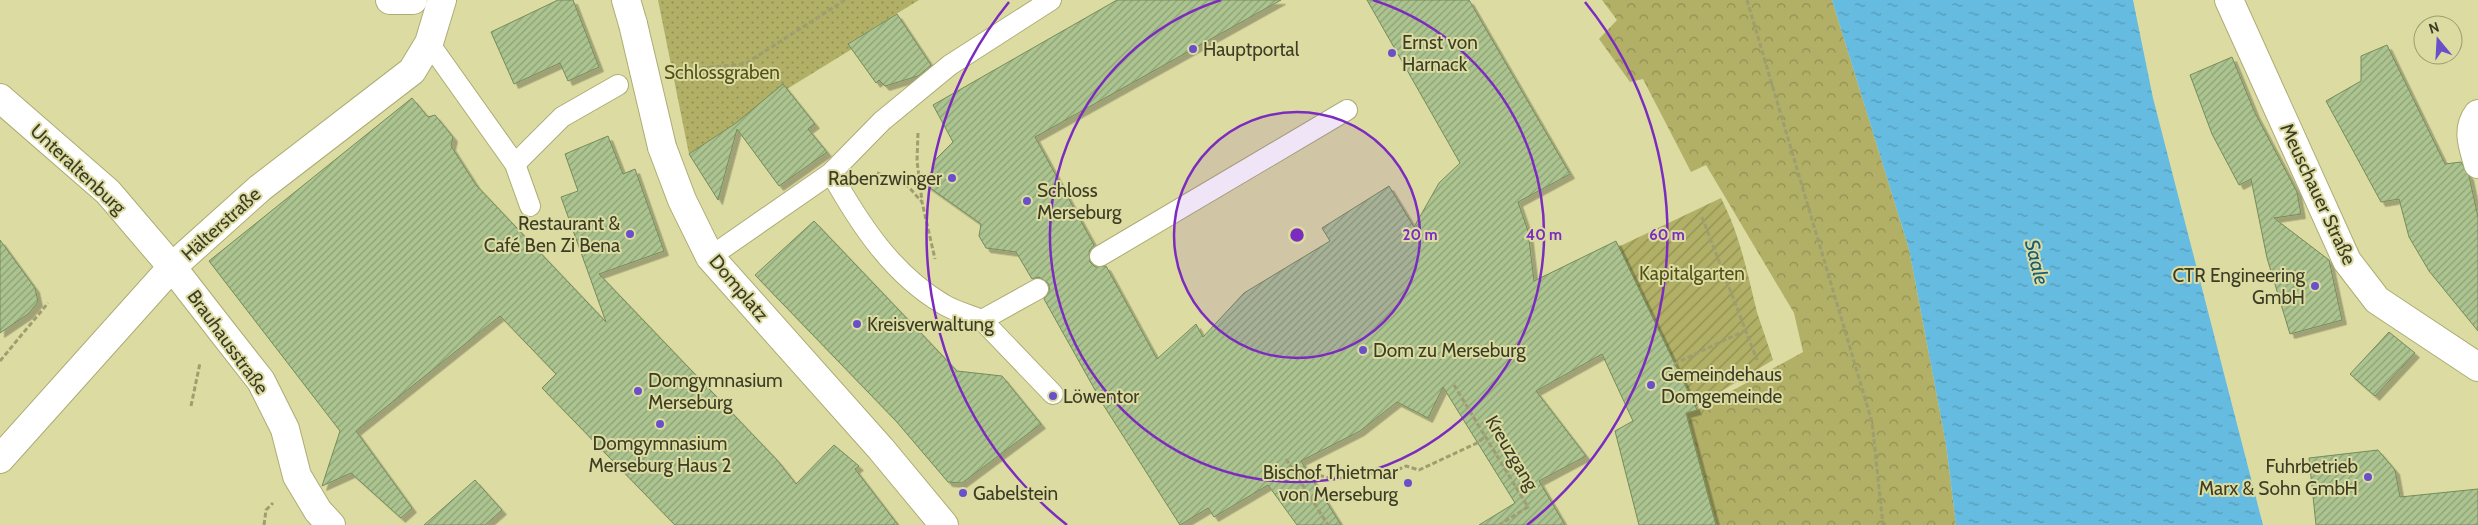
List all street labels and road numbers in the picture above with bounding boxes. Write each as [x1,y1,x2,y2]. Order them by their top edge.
street label: Unteraltenburg [26,119,131,219]
street label: Meuschauer Straße [2275,120,2361,269]
street label: Hälterstraße [177,182,266,266]
street label: Domplatz [704,250,774,326]
street label: Brauhausstraße [182,285,274,399]
street label: Kreuzgang [1481,411,1544,495]

